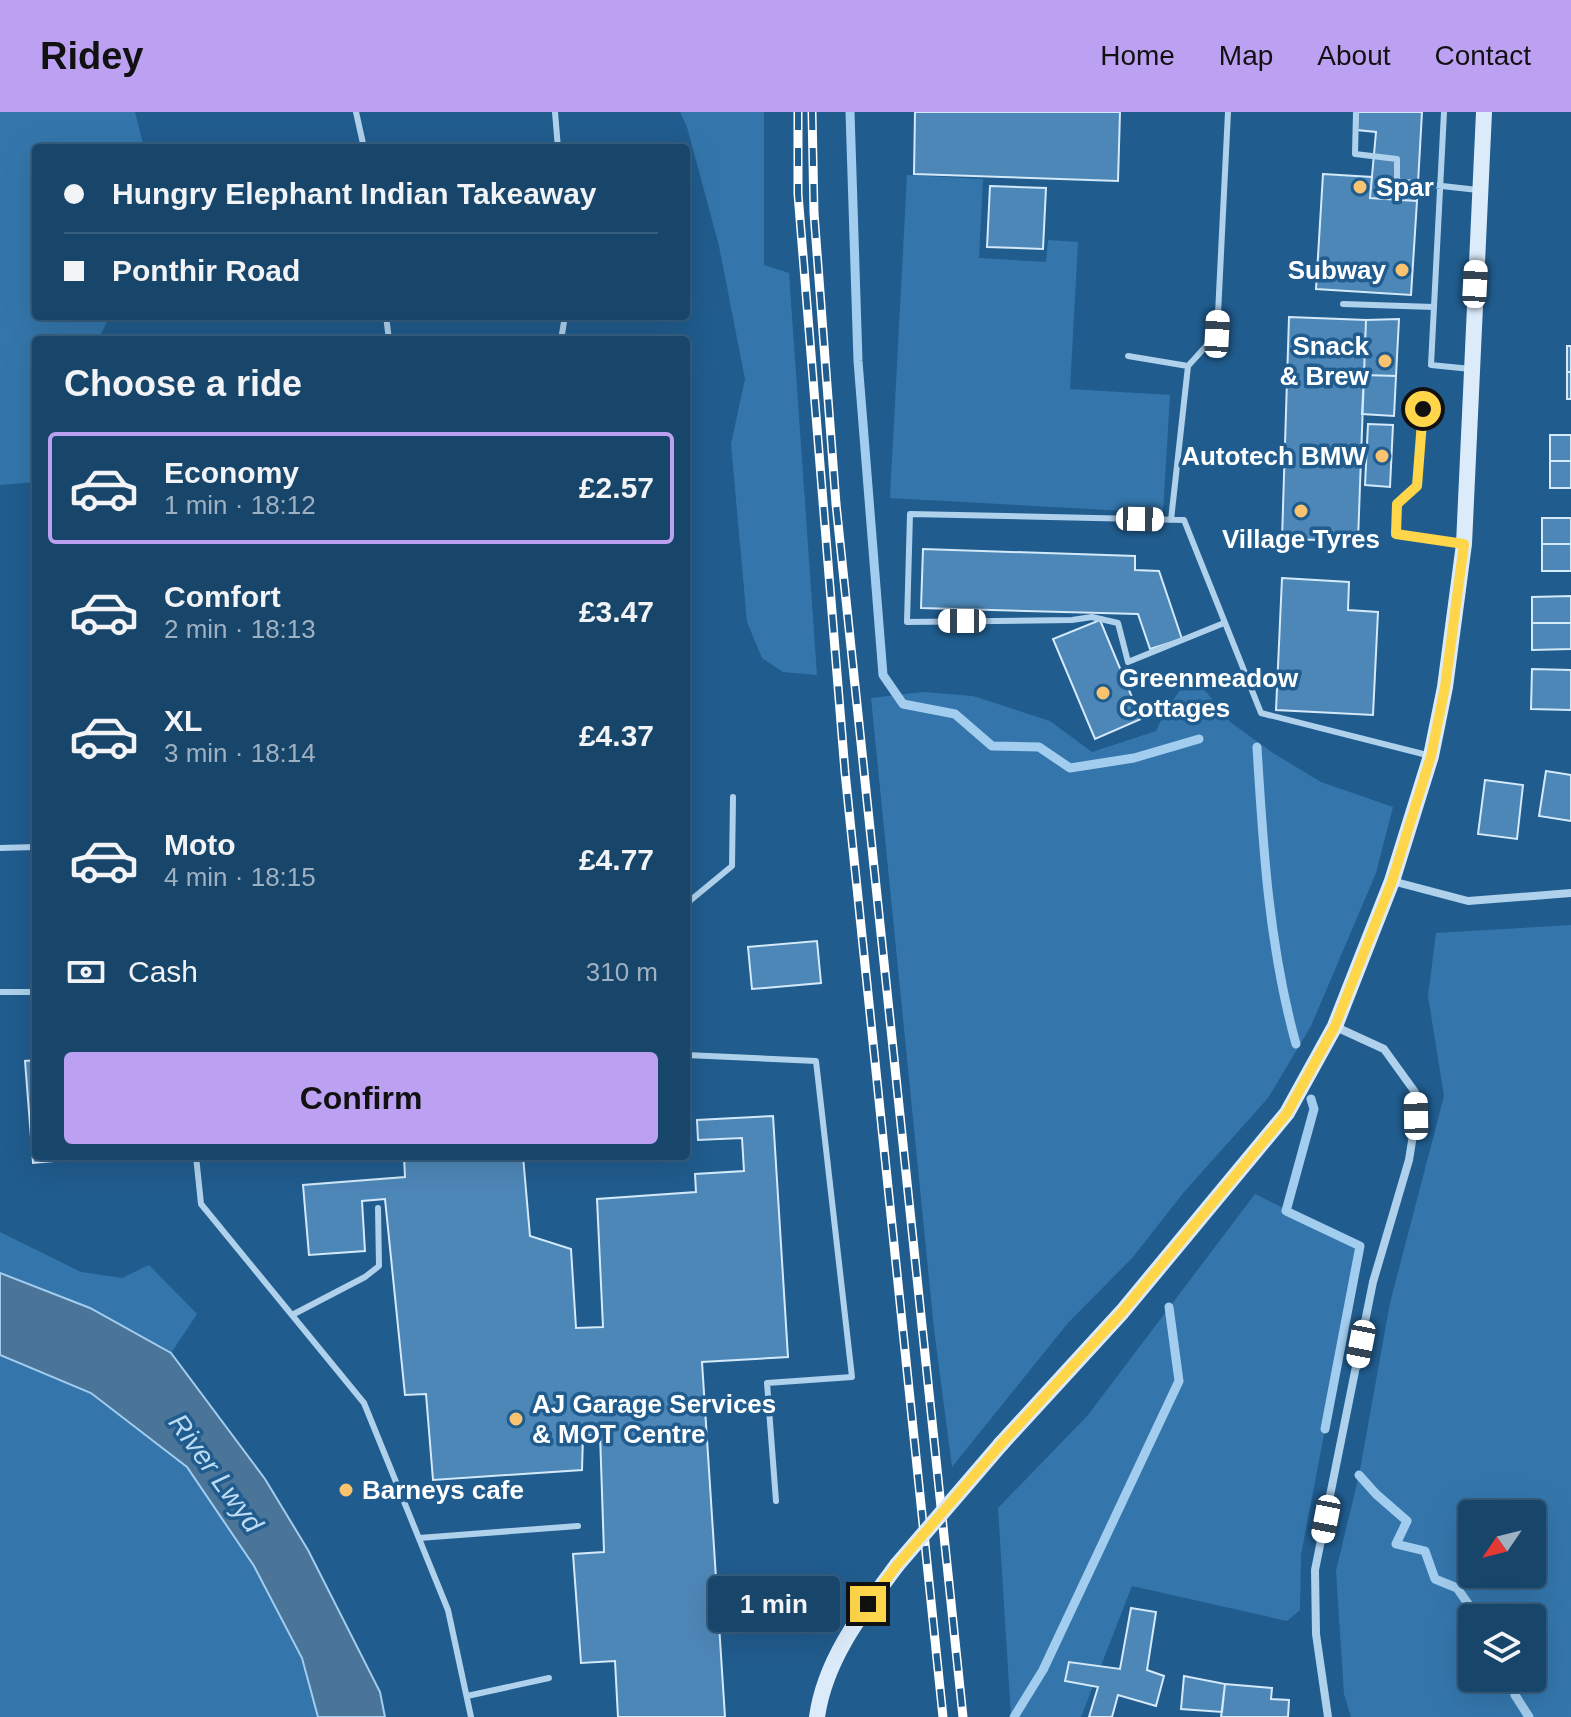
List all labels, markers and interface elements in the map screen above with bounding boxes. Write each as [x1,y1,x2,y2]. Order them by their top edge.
text: Ridey [40,35,143,77]
text: Home [1100,40,1175,71]
text: Map [1219,40,1273,71]
text: About [1317,40,1391,71]
text: Contact [1435,40,1531,71]
place label: Spar [1376,172,1434,202]
text: Hungry Elephant Indian Takeaway [112,177,597,210]
marker: Spar [1351,178,1369,196]
text: Ponthir Road [112,254,300,287]
place label: Subway [1288,255,1387,285]
car [1462,259,1488,309]
marker: Subway [1393,261,1411,279]
car [1204,309,1230,359]
place label: Snack & Brew [1279,331,1370,391]
marker: Snack & Brew [1376,352,1394,370]
text: Choose a ride [64,363,302,404]
route start [1405,391,1441,427]
place label: Autotech BMW [1181,441,1366,471]
marker: Autotech BMW [1373,447,1391,465]
icon: car [68,452,140,524]
text: Economy [164,456,299,489]
text: £2.57 [579,471,654,504]
text: 1 min · 18:12 [164,490,316,520]
marker: Village Tyres [1292,502,1310,520]
car [1116,507,1164,531]
place label: Village Tyres [1222,524,1380,554]
icon: car [68,576,140,648]
text: Comfort [164,580,281,613]
text: £3.47 [579,595,654,628]
car [938,609,986,633]
text: 2 min · 18:13 [164,614,316,644]
place label: Greenmeadow Cottages [1119,663,1299,723]
marker: Greenmeadow Cottages [1094,684,1112,702]
icon: car [68,700,140,772]
text: XL [164,704,202,737]
text: £4.37 [579,719,654,752]
text: 3 min · 18:14 [164,738,316,768]
icon: car [68,824,140,896]
text: Moto [164,828,236,861]
text: £4.77 [579,843,654,876]
text: 4 min · 18:15 [164,862,316,892]
icon: cash [64,950,108,994]
text: Cash [128,955,198,988]
text: 310 m [586,957,658,987]
button: Confirm [64,1052,658,1144]
car [1404,1092,1428,1140]
car [1345,1318,1377,1370]
place label: AJ Garage Services & MOT Centre [532,1389,776,1449]
water label: River Lwyd [163,1408,270,1539]
marker: AJ Garage Services & MOT Centre [507,1410,525,1428]
place label: Barneys cafe [362,1475,524,1505]
marker: Barneys cafe [337,1481,355,1499]
car [1310,1493,1342,1545]
north arrow [1458,1500,1546,1588]
map controls [1458,1500,1546,1692]
callout: 1 min [708,1576,840,1632]
route end [850,1586,886,1622]
text: 1 min [740,1589,808,1619]
button: layers [1458,1604,1546,1692]

